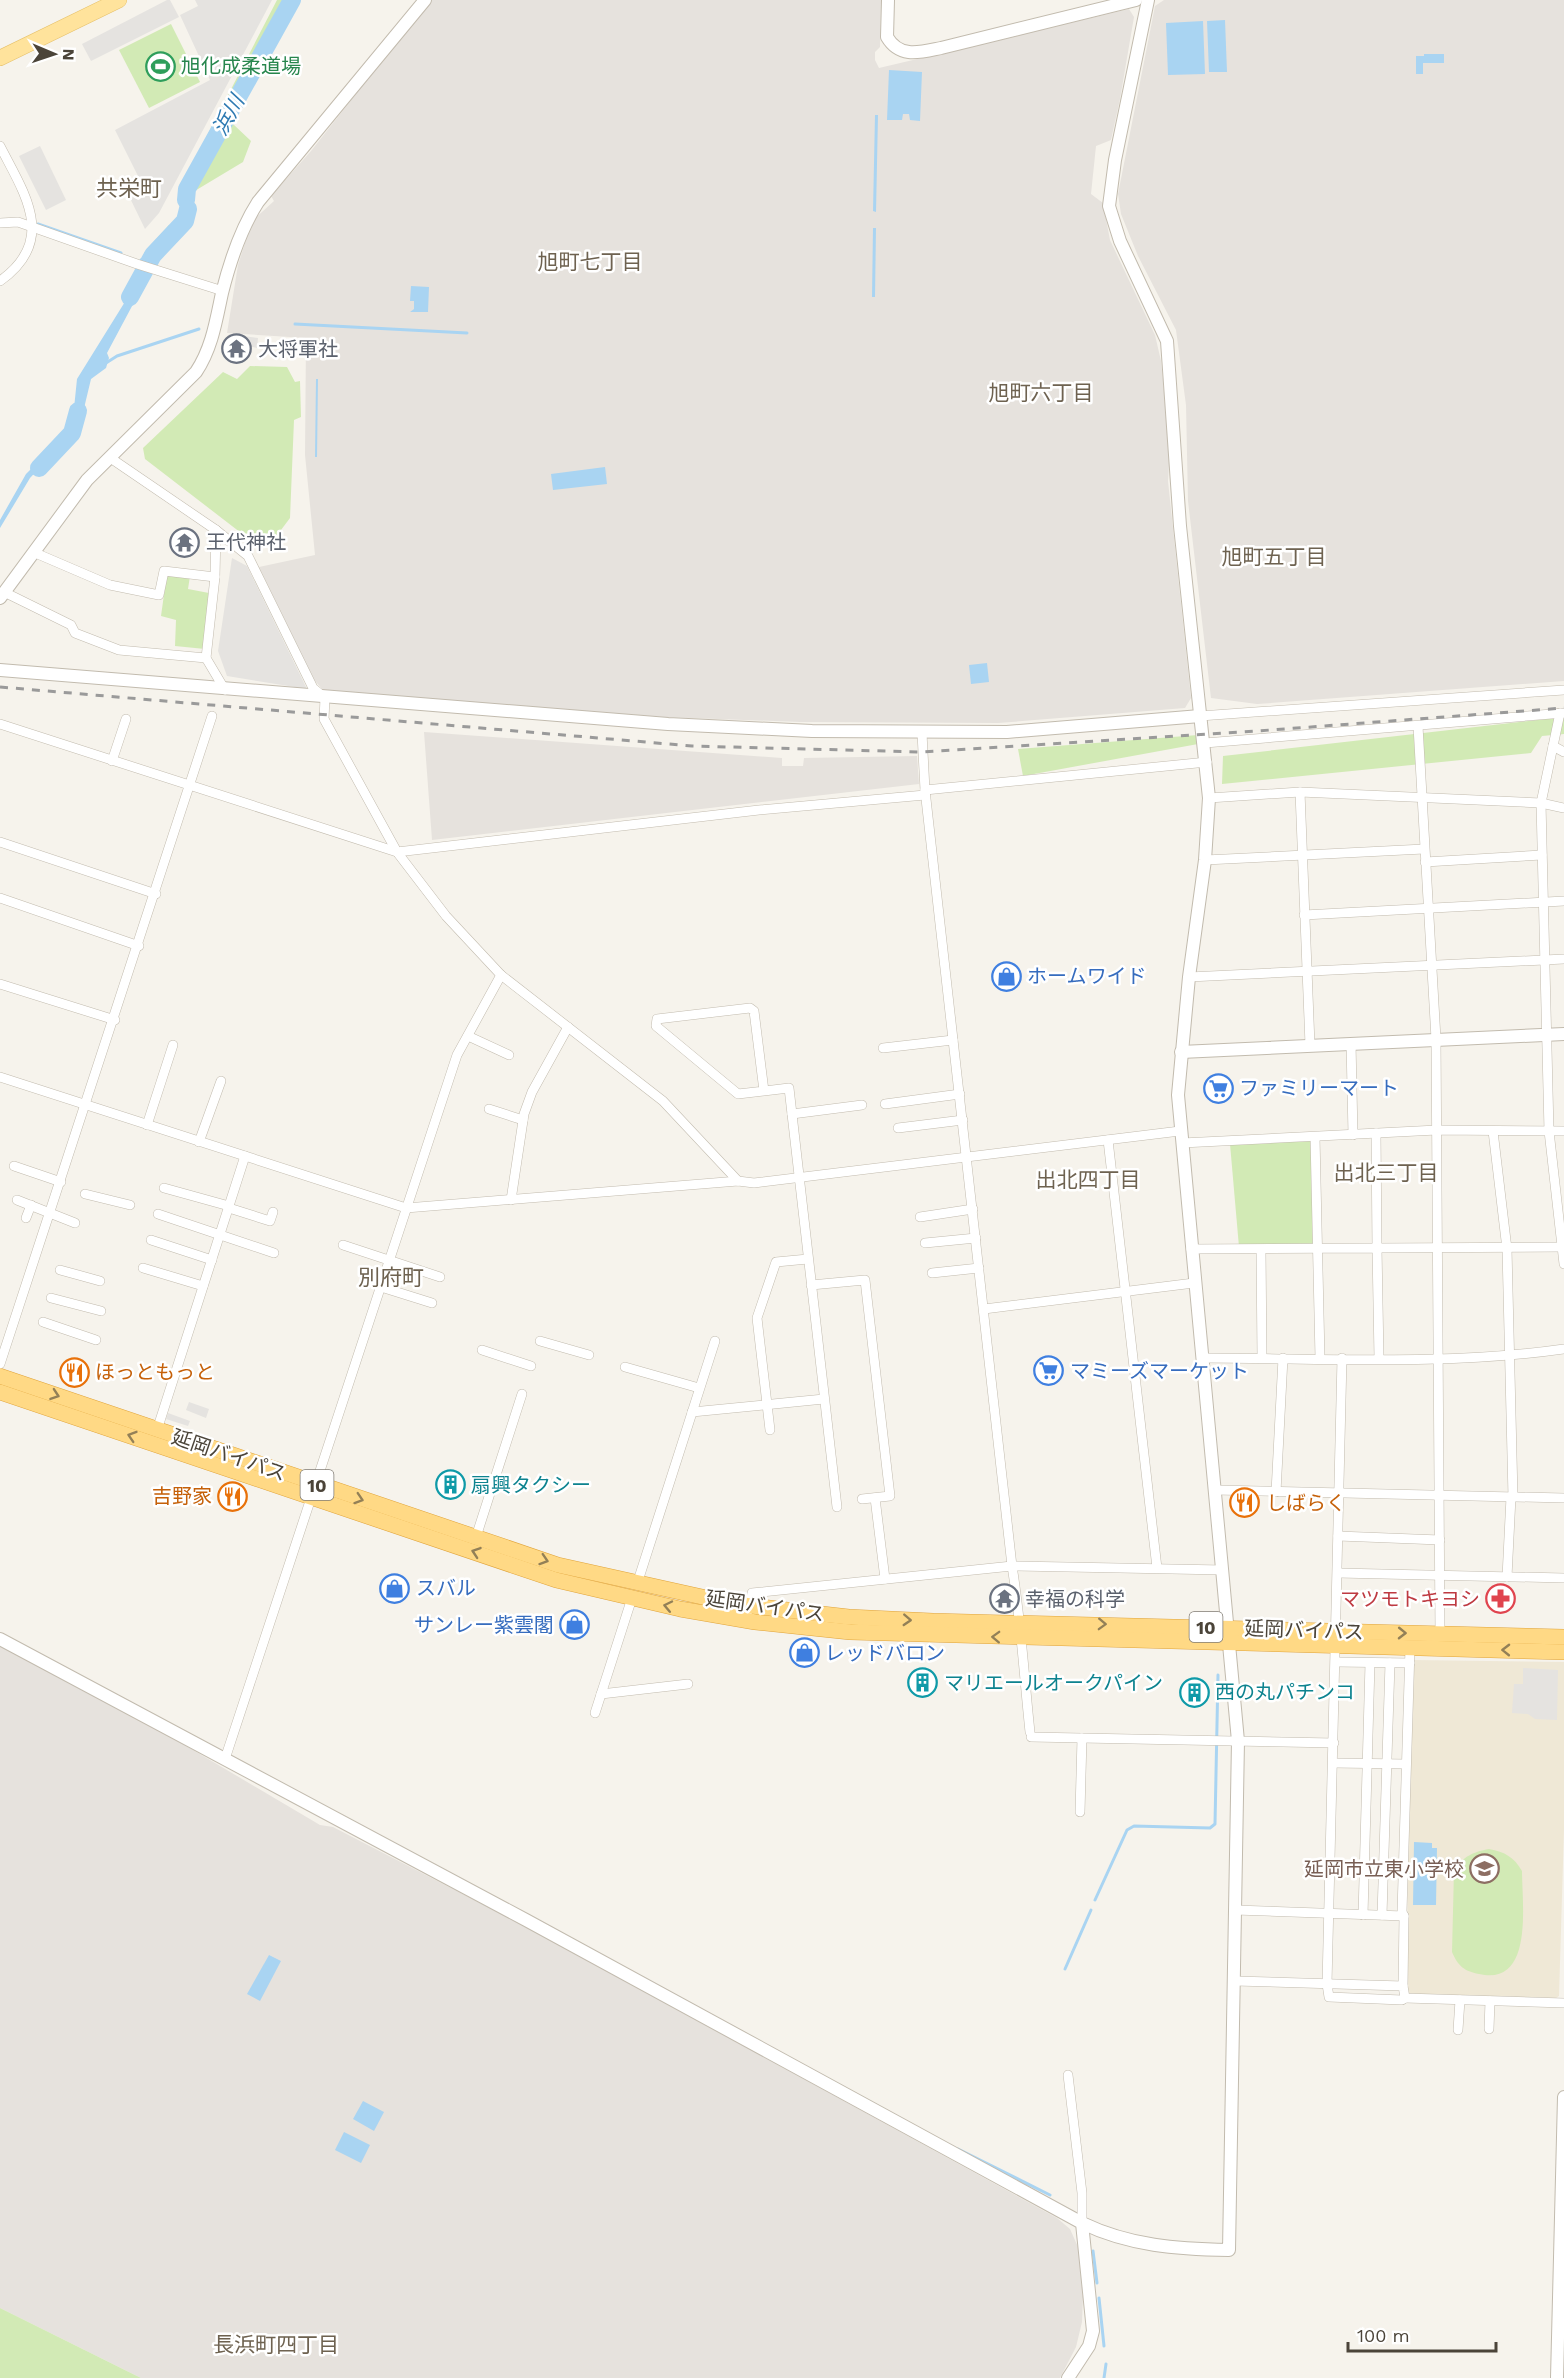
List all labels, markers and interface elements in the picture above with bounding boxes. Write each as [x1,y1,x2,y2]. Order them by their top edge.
north arrow [24,24,84,84]
text: N [59,48,78,61]
sports icon: 旭化成柔道場 [144,50,176,82]
place label: 旭化成柔道場 [181,54,301,78]
water label: 浜川 [207,89,250,139]
district label: 共栄町 [96,176,162,201]
district label: 旭町七丁目 [538,249,643,274]
temple icon: 大将軍社 [221,333,253,365]
place label: 大将軍社 [258,337,338,361]
district label: 旭町六丁目 [989,380,1094,405]
temple icon: 王代神社 [169,526,201,558]
place label: 王代神社 [206,530,286,554]
district label: 旭町五丁目 [1222,544,1327,569]
shop icon: ホームワイド [990,960,1022,992]
place label: ホームワイド [1027,964,1146,988]
supermarket icon: ファミリーマート [1202,1072,1234,1104]
place label: ファミリーマート [1239,1076,1399,1100]
district label: 出北三丁目 [1334,1160,1439,1185]
district label: 出北四丁目 [1036,1167,1141,1192]
district label: 別府町 [358,1265,424,1290]
supermarket icon: マミーズマーケット [1033,1355,1065,1387]
restaurant icon: ほっともっと [58,1356,90,1388]
place label: マミーズマーケット [1070,1359,1249,1383]
place label: ほっともっと [95,1360,215,1384]
one-way arrow [49,1388,60,1400]
street label: 延岡バイパス [169,1424,289,1486]
one-way arrow [127,1431,138,1443]
building icon: 扇興タクシー [434,1469,466,1501]
road number: 10 [300,1470,334,1500]
place label: 扇興タクシー [471,1473,591,1497]
restaurant icon: 吉野家 [217,1480,249,1512]
place label: 吉野家 [152,1484,212,1508]
restaurant icon: しばらく [1229,1487,1261,1519]
one-way arrow [353,1491,364,1504]
place label: しばらく [1266,1491,1346,1515]
one-way arrow [471,1547,482,1560]
one-way arrow [538,1553,549,1565]
shop icon: スバル [379,1572,411,1604]
place label: スバル [416,1576,476,1600]
temple icon: 幸福の科学 [988,1583,1020,1615]
pharmacy icon: マツモトキヨシ [1485,1583,1517,1615]
street label: 延岡バイパス [704,1586,826,1626]
place label: 幸福の科学 [1025,1587,1125,1611]
place label: マツモトキヨシ [1340,1587,1480,1611]
one-way arrow [663,1600,673,1613]
shop icon: サンレー紫雲閣 [559,1609,591,1641]
road number: 10 [1190,1612,1222,1642]
place label: サンレー紫雲閣 [414,1613,554,1637]
one-way arrow [903,1613,912,1626]
street label: 延岡バイパス [1244,1616,1364,1644]
one-way arrow [1098,1618,1107,1631]
one-way arrow [1397,1627,1406,1639]
one-way arrow [991,1631,1000,1643]
shop icon: レッドバロン [788,1637,820,1669]
place label: レッドバロン [825,1641,945,1665]
one-way arrow [1501,1644,1510,1656]
building icon: マリエールオークパイン [907,1667,939,1699]
place label: マリエールオークパイン [944,1671,1163,1695]
building icon: 西の丸パチンコ [1178,1676,1210,1708]
place label: 西の丸パチンコ [1215,1680,1355,1704]
school or university icon: 延岡市立東小学校 [1469,1853,1501,1885]
place label: 延岡市立東小学校 [1304,1857,1464,1881]
scale bar [1348,2315,1496,2353]
text: 100 m [1357,2325,1410,2346]
district label: 長浜町四丁目 [213,2332,339,2357]

